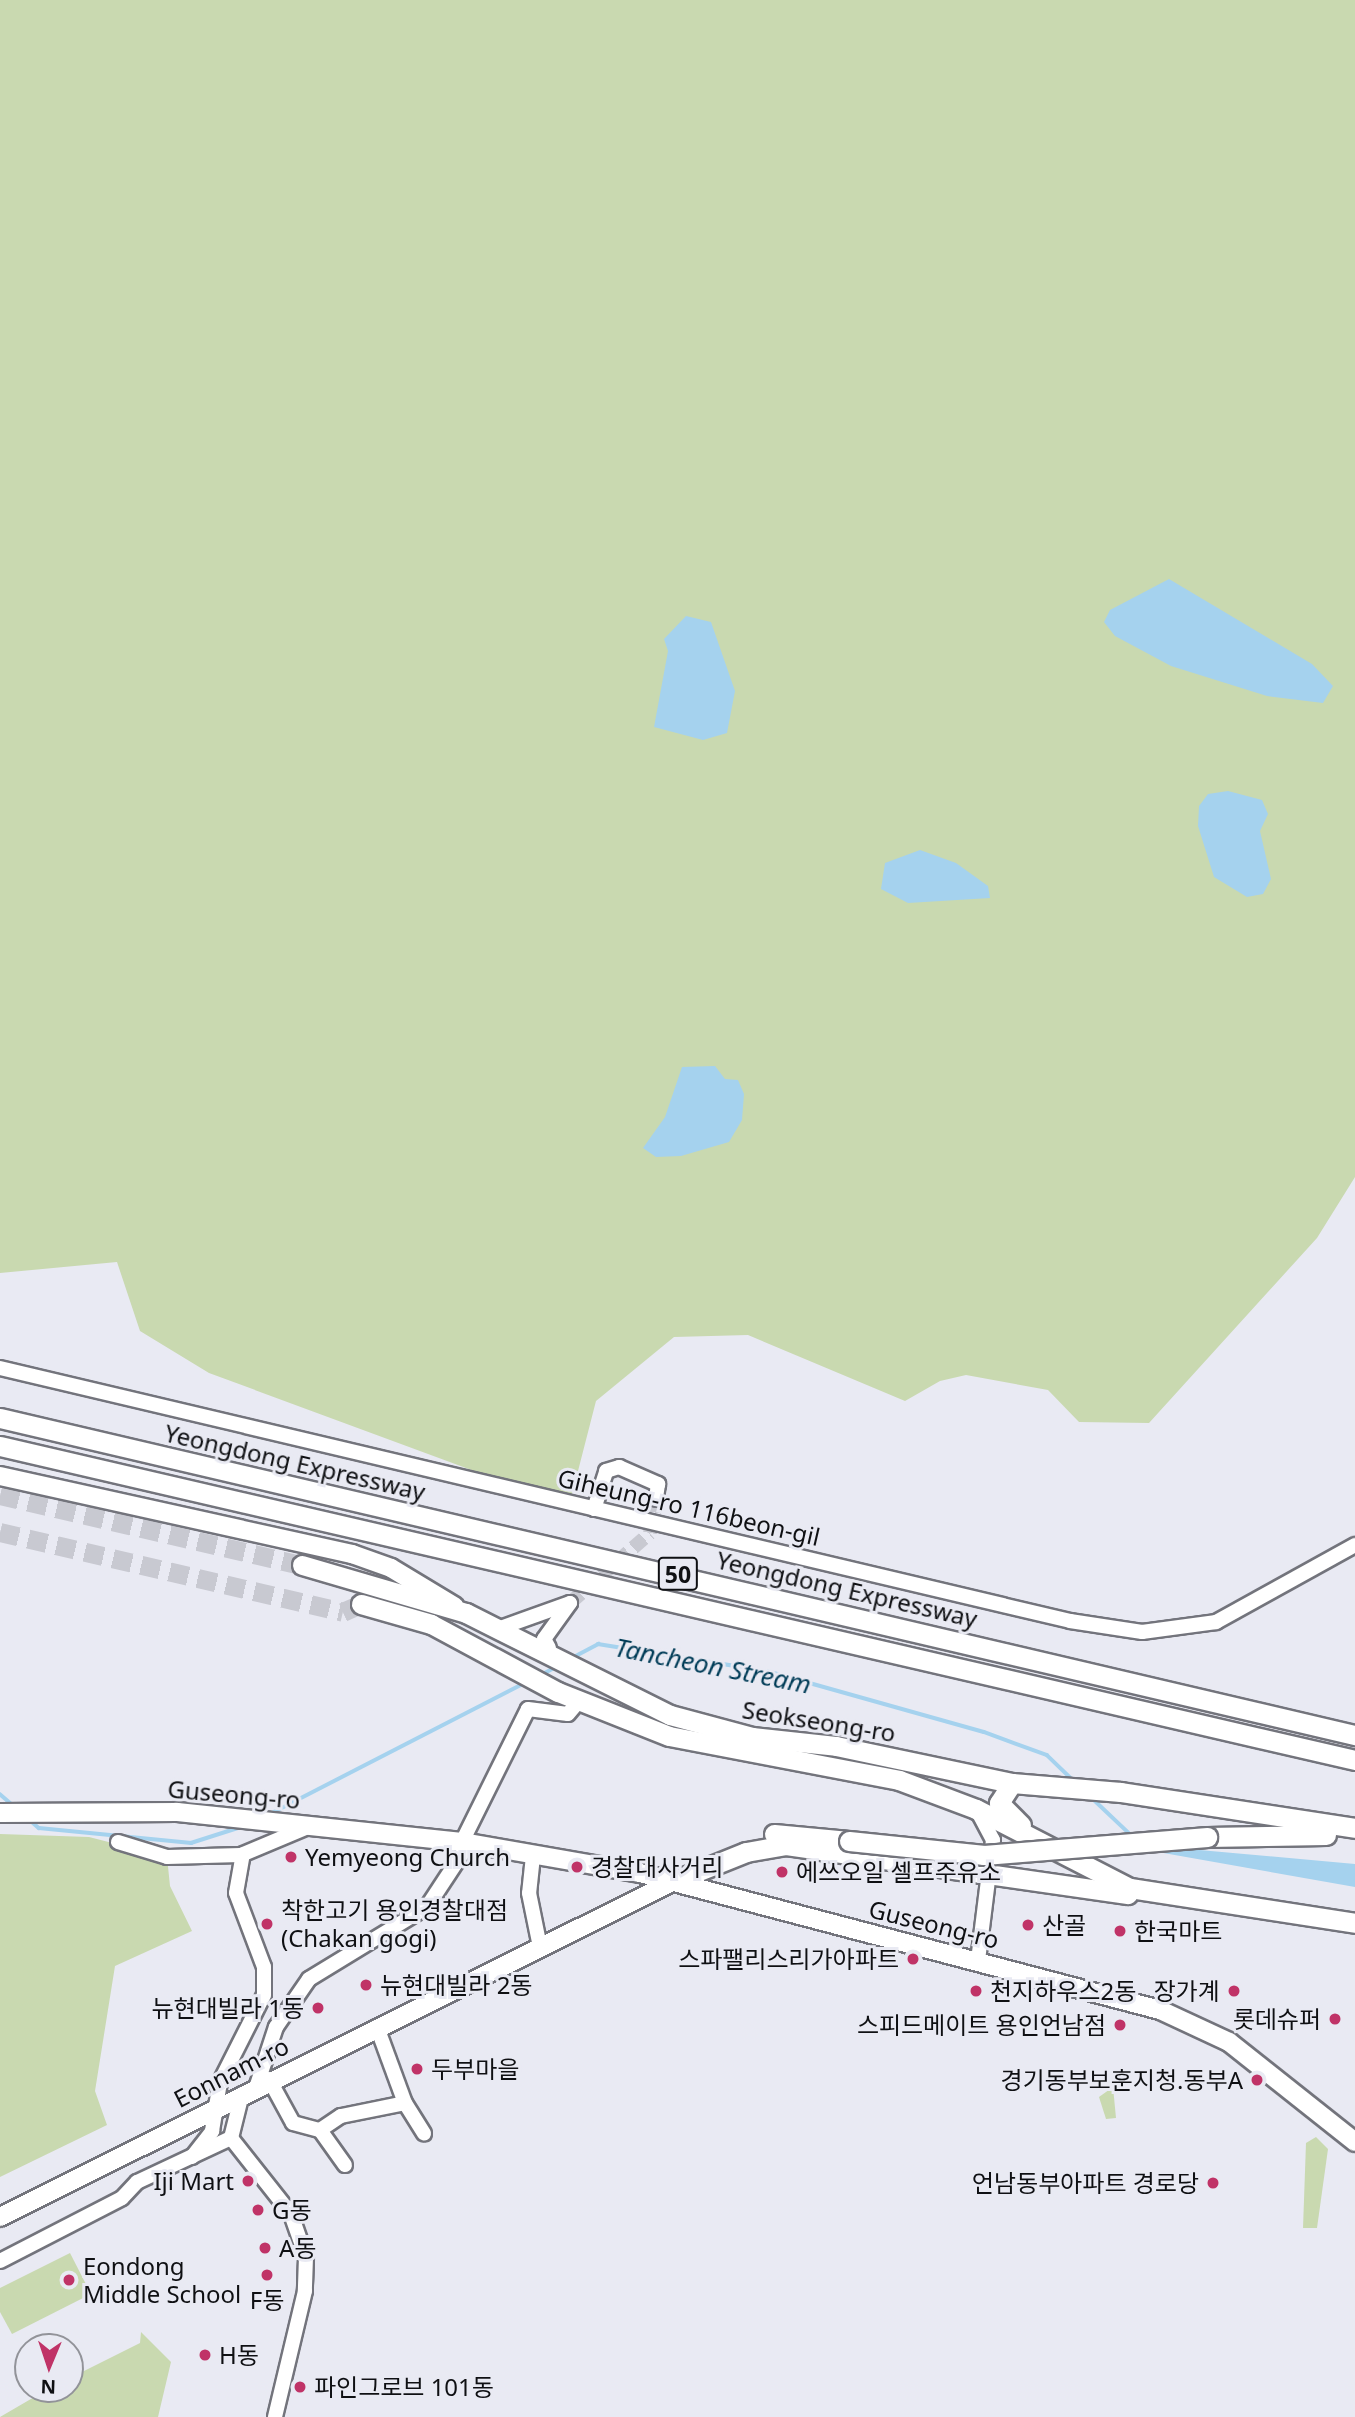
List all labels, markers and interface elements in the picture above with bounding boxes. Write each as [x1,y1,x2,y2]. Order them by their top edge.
street label: Yeongdong Expressway [162,1418,428,1506]
street label: Giheung-ro 116beon-gil [555,1463,823,1551]
street label: Yeongdong Expressway [714,1545,980,1633]
road number: 50 [657,1554,699,1594]
water label: Tancheon Stream [612,1632,814,1700]
street label: Seokseong-ro [740,1695,898,1747]
street label: Guseong-ro [166,1774,302,1814]
place label: Yemyeong Church [305,1843,510,1871]
marker: Yemyeong Church [283,1849,299,1865]
place label: 경찰대사거리 [591,1853,723,1881]
place label: 에쓰오일 셀프주유소 [796,1858,1001,1886]
marker: 경찰대사거리 [569,1859,585,1875]
marker: 에쓰오일 셀프주유소 [774,1864,790,1880]
street label: Guseong-ro [866,1894,1002,1954]
place label: 착한고기 용인경찰대점 (Chakan gogi) [281,1896,508,1952]
place label: 산골 [1042,1911,1086,1939]
marker: 착한고기 용인경찰대점 (Chakan gogi) [259,1916,275,1932]
marker: 산골 [1020,1917,1036,1933]
place label: 한국마트 [1134,1917,1222,1945]
marker: 한국마트 [1112,1923,1128,1939]
place label: 스파팰리스리가아파트 [678,1945,899,1973]
marker: 스파팰리스리가아파트 [905,1951,921,1967]
place label: 뉴현대빌라 2동 [380,1971,532,1999]
marker: 뉴현대빌라 2동 [358,1977,374,1993]
place label: 천지하우스2동 [990,1977,1136,2005]
place label: 장가계 [1154,1977,1220,2005]
marker: 천지하우스2동 [968,1983,984,1999]
marker: 장가계 [1226,1983,1242,1999]
place label: 뉴현대빌라 1동 [152,1994,304,2022]
marker: 뉴현대빌라 1동 [310,2000,326,2016]
place label: 롯데슈퍼 [1233,2005,1321,2033]
place label: 스피드메이트 용인언남점 [857,2011,1106,2039]
marker: 롯데슈퍼 [1327,2011,1343,2027]
marker: 스피드메이트 용인언남점 [1112,2017,1128,2033]
street label: Eonnam-ro [169,2031,293,2113]
place label: 두부마을 [431,2055,519,2083]
marker: 두부마을 [409,2061,425,2077]
place label: 경기동부보훈지청.동부A [1000,2066,1243,2094]
marker: 경기동부보훈지청.동부A [1249,2072,1265,2088]
place label: Iji Mart [153,2167,234,2195]
place label: 언남동부아파트 경로당 [972,2169,1199,2197]
marker: Iji Mart [240,2173,256,2189]
marker: 언남동부아파트 경로당 [1205,2175,1221,2191]
place label: G동 [272,2196,312,2224]
marker: G동 [250,2202,266,2218]
place label: A동 [279,2234,316,2262]
marker: A동 [257,2240,273,2256]
place label: Eondong Middle School [83,2252,241,2308]
marker: F동 [259,2267,275,2283]
marker: Eondong Middle School [61,2272,77,2288]
place label: F동 [250,2286,284,2314]
north arrow [14,2333,84,2403]
place label: H동 [219,2341,259,2369]
marker: H동 [197,2347,213,2363]
place label: 파인그로브 101동 [314,2373,494,2401]
text: N [40,2374,57,2400]
marker: 파인그로브 101동 [292,2379,308,2395]

